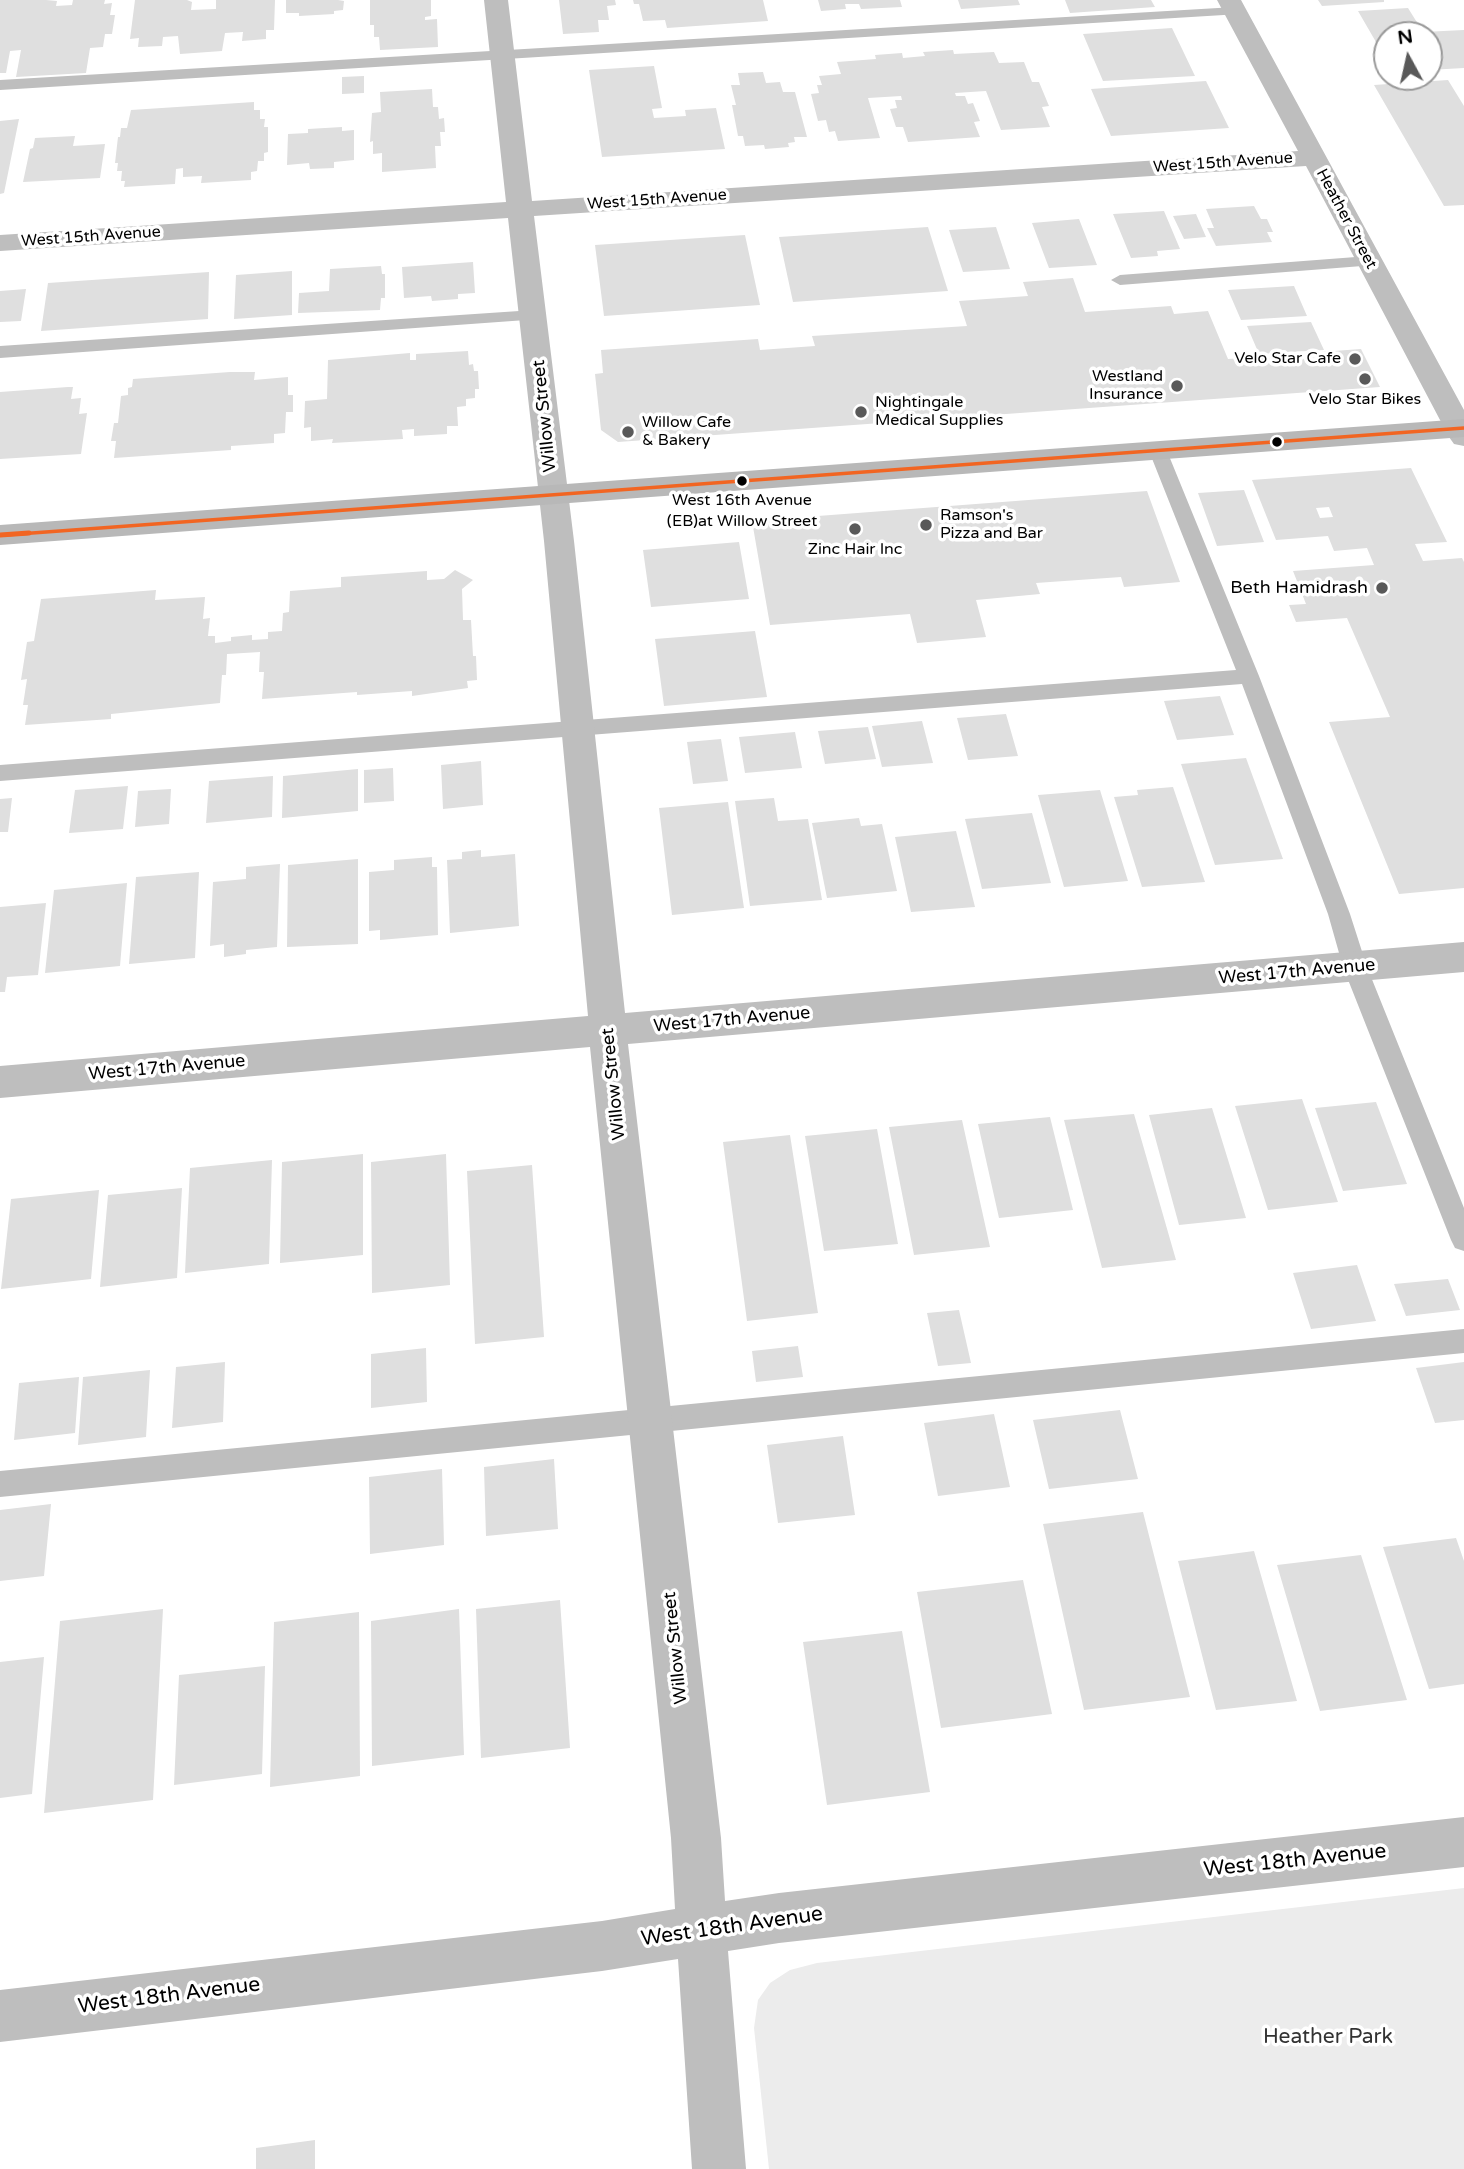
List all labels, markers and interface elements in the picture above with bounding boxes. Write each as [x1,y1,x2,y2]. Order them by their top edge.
north arrow [1373,21,1443,91]
text: N [1396,25,1414,49]
street label: West 15th Avenue [1153,149,1293,177]
street label: Heather Street [1312,166,1380,272]
street label: West 15th Avenue [587,186,727,214]
street label: West 15th Avenue [21,223,161,251]
place label: Velo Star Cafe [1234,349,1341,369]
marker: Velo Star Cafe [1347,351,1363,367]
street label: Willow Street [528,359,562,473]
place label: Westland Insurance [1089,367,1163,405]
marker: Velo Star Bikes [1357,371,1373,387]
marker: Westland Insurance [1169,378,1185,394]
place label: Velo Star Bikes [1309,390,1421,410]
place label: Nightingale Medical Supplies [875,393,1003,431]
marker: Nightingale Medical Supplies [853,404,869,420]
place label: Willow Cafe & Bakery [642,413,731,451]
marker: Willow Cafe & Bakery [620,424,636,440]
unlabelled marker [1270,435,1284,449]
marker: West 16th Avenue (EB)at Willow Street [735,474,749,488]
place label: West 16th Avenue (EB)at Willow Street [667,491,817,529]
place label: Ramson's Pizza and Bar [940,506,1043,544]
marker: Ramson's Pizza and Bar [918,517,934,533]
marker: Zinc Hair Inc [847,521,863,537]
place label: Zinc Hair Inc [808,540,902,560]
place label: Beth Hamidrash [1230,577,1368,599]
marker: Beth Hamidrash [1374,580,1390,596]
street label: West 17th Avenue [1218,954,1376,990]
street label: West 17th Avenue [653,1002,811,1038]
street label: Willow Street [597,1027,631,1141]
street label: West 17th Avenue [88,1050,246,1086]
street label: Willow Street [659,1591,693,1705]
street label: West 18th Avenue [1202,1839,1388,1883]
street label: West 18th Avenue [639,1902,825,1952]
street label: West 18th Avenue [76,1972,262,2020]
park label: Heather Park [1263,2024,1393,2050]

